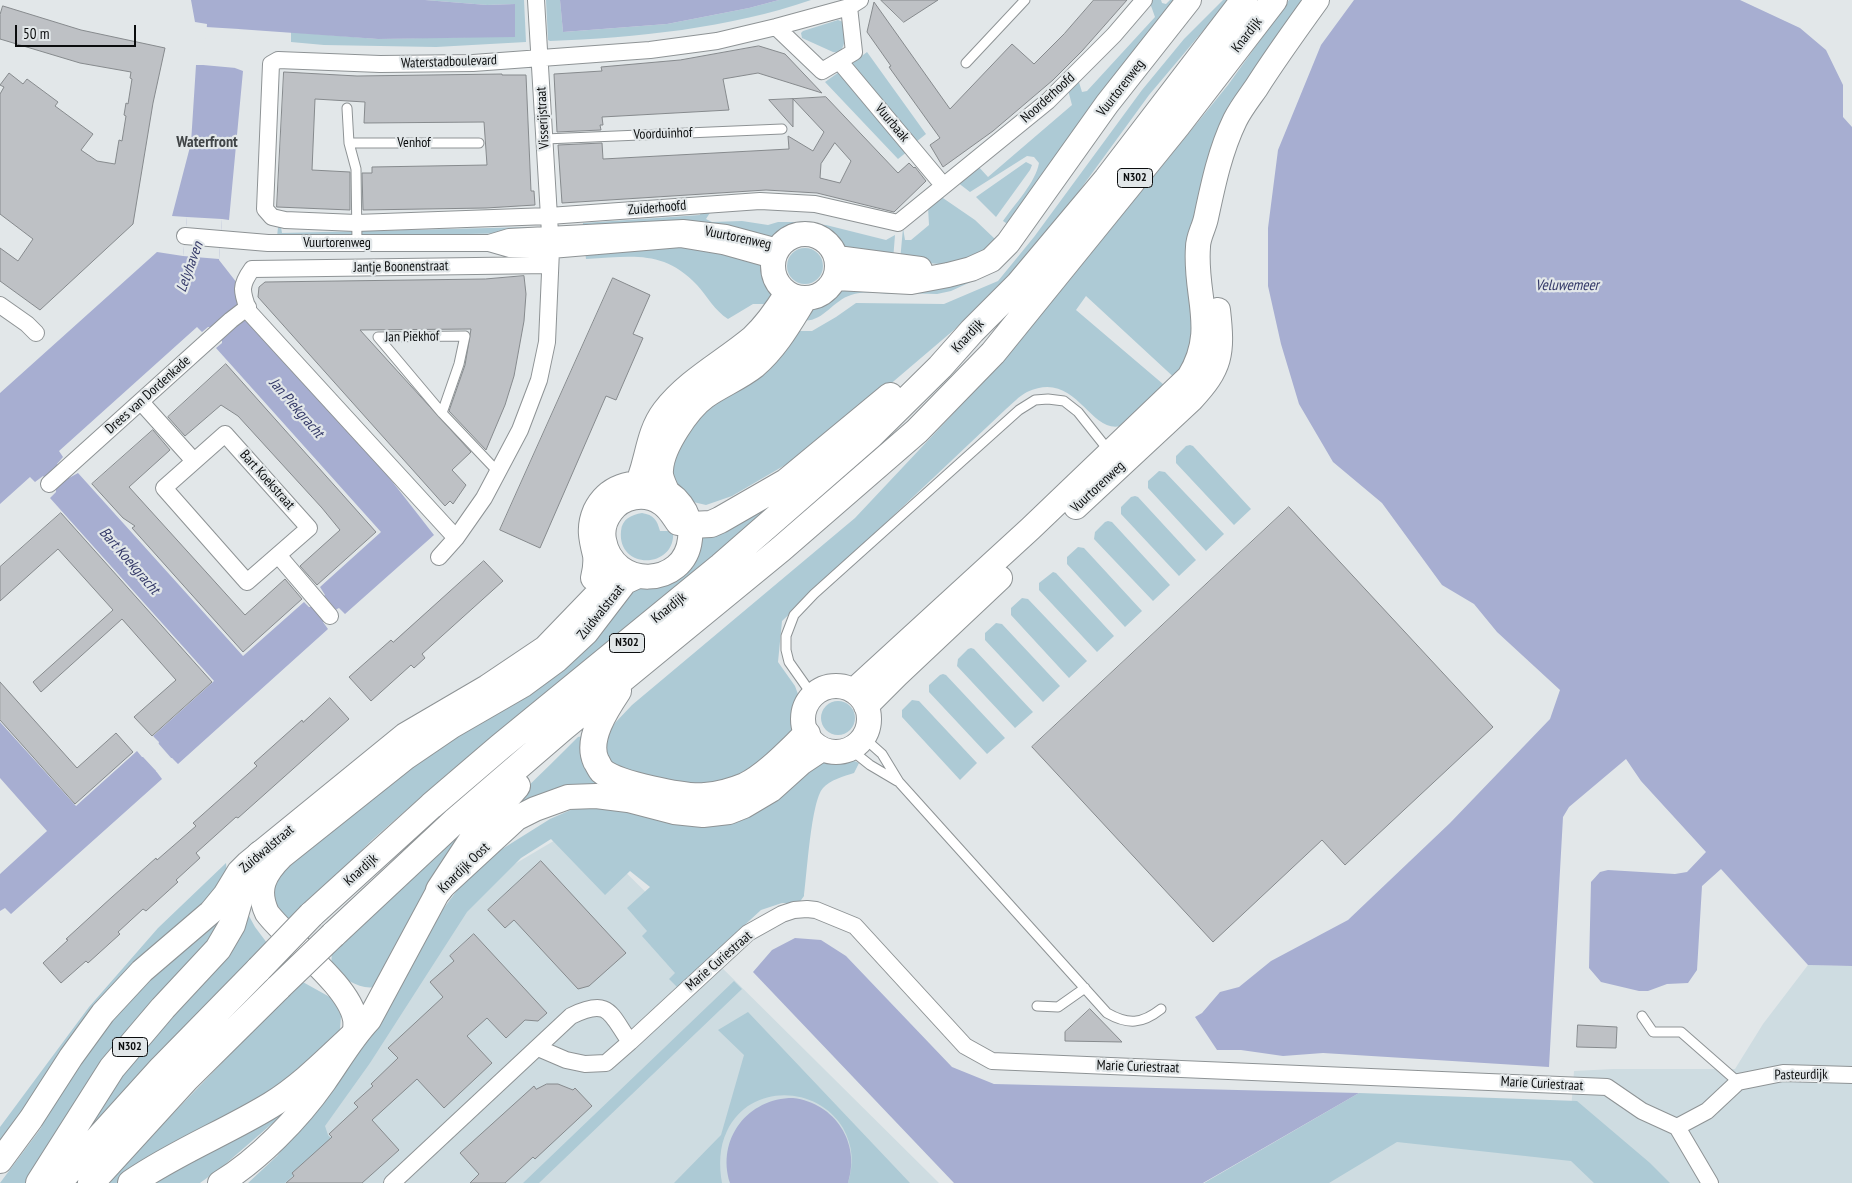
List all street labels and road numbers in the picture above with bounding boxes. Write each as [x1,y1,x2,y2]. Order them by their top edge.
street label: Knardijk [1228,14,1266,56]
street label: Waterstadboulevard [401,52,497,72]
street label: Vuurtorenweg [1094,56,1148,120]
street label: Noorderhoofd [1018,69,1078,127]
street label: Visserijstraat [533,87,553,149]
street label: Vuurbaak [871,101,913,145]
street label: Voorduinhof [633,125,693,143]
street label: Venhof [397,135,431,151]
road number: N302 [1118,168,1152,188]
street label: Zuiderhoofd [627,197,687,219]
street label: Vuurtorenweg [703,223,773,253]
street label: Vuurtorenweg [303,235,371,251]
street label: Jantje Boonenstraat [353,258,449,276]
street label: Knardijk [948,316,988,356]
street label: Jan Piekhof [385,328,439,346]
street label: Drees van Dordenkade [102,352,194,438]
street label: Bart Koekstraat [236,447,298,513]
street label: Vuurtorenweg [1068,458,1128,516]
street label: Zuidwalstraat [574,581,628,643]
street label: Knardijk [648,589,690,627]
road number: N302 [610,634,644,652]
street label: Zuidwalstraat [236,821,298,877]
street label: Knardijk Oost [435,839,493,897]
street label: Knardijk [341,850,381,890]
street label: Marie Curiestraat [682,928,756,994]
road number: N302 [112,1038,148,1056]
street label: Marie Curiestraat [1096,1057,1180,1077]
street label: Pasteurdijk [1774,1066,1828,1084]
street label: Marie Curiestraat [1500,1073,1584,1095]

